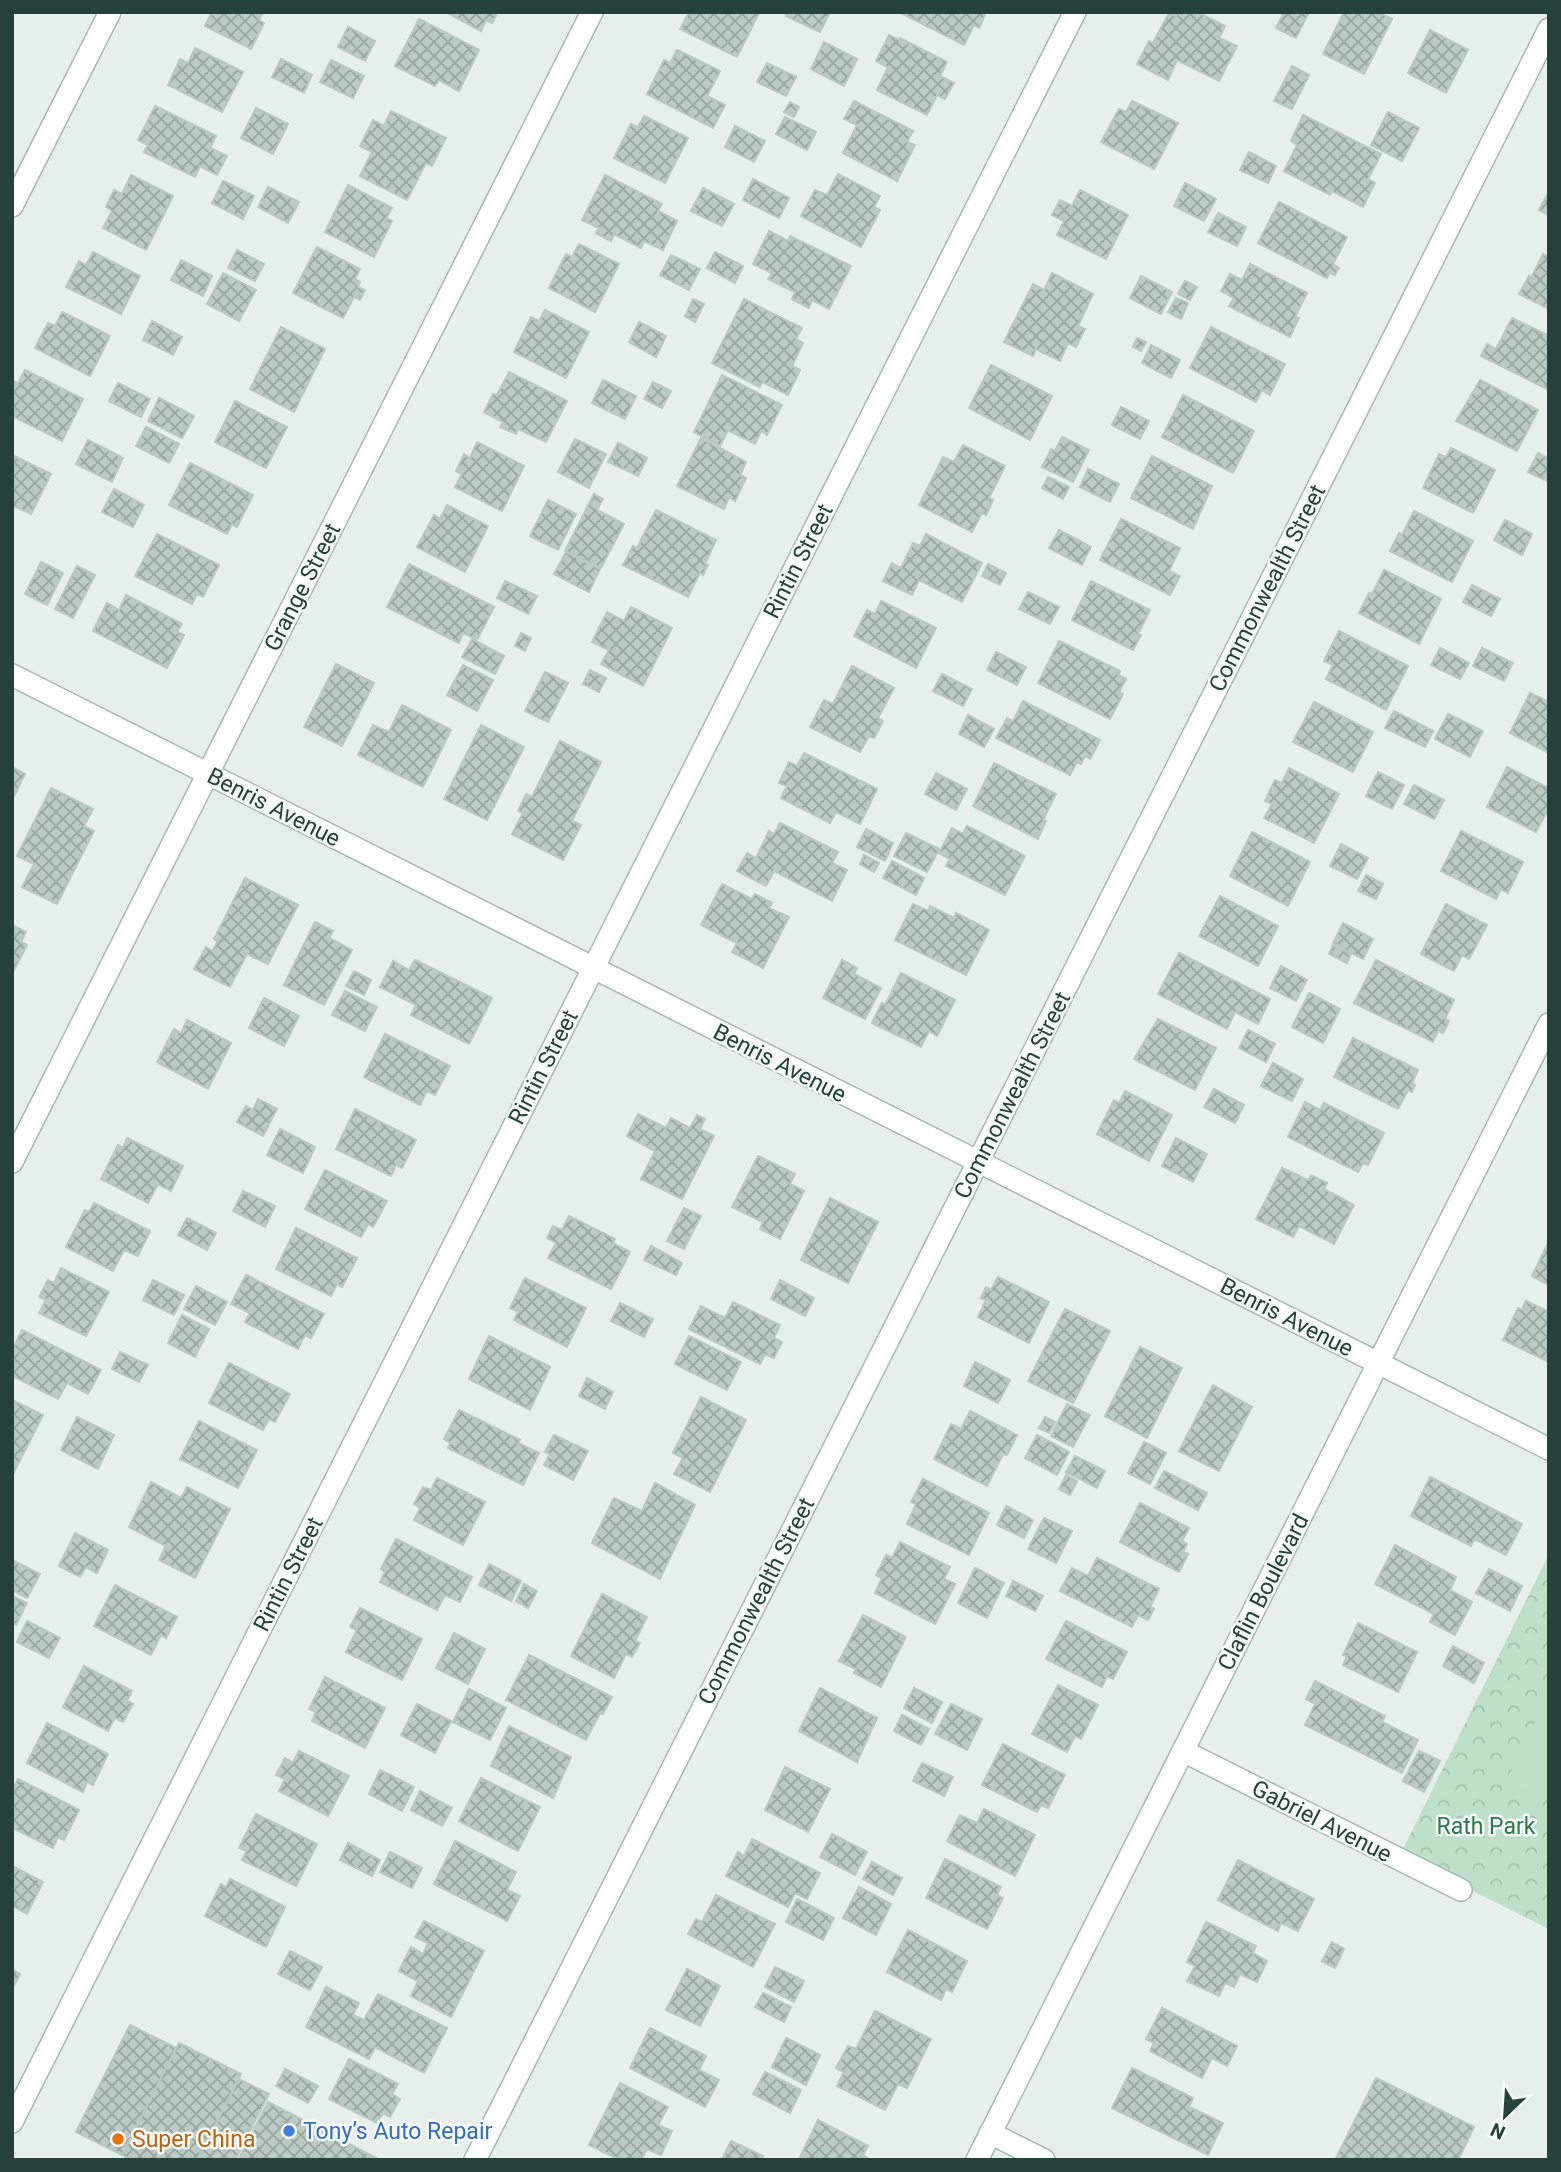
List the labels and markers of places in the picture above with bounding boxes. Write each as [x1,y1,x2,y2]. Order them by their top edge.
place label: Tony’s Auto Repair [303,2118,492,2145]
marker: Tony’s Auto Repair [281,2123,297,2139]
place label: Super China [132,2126,255,2153]
marker: Super China [110,2131,126,2147]

